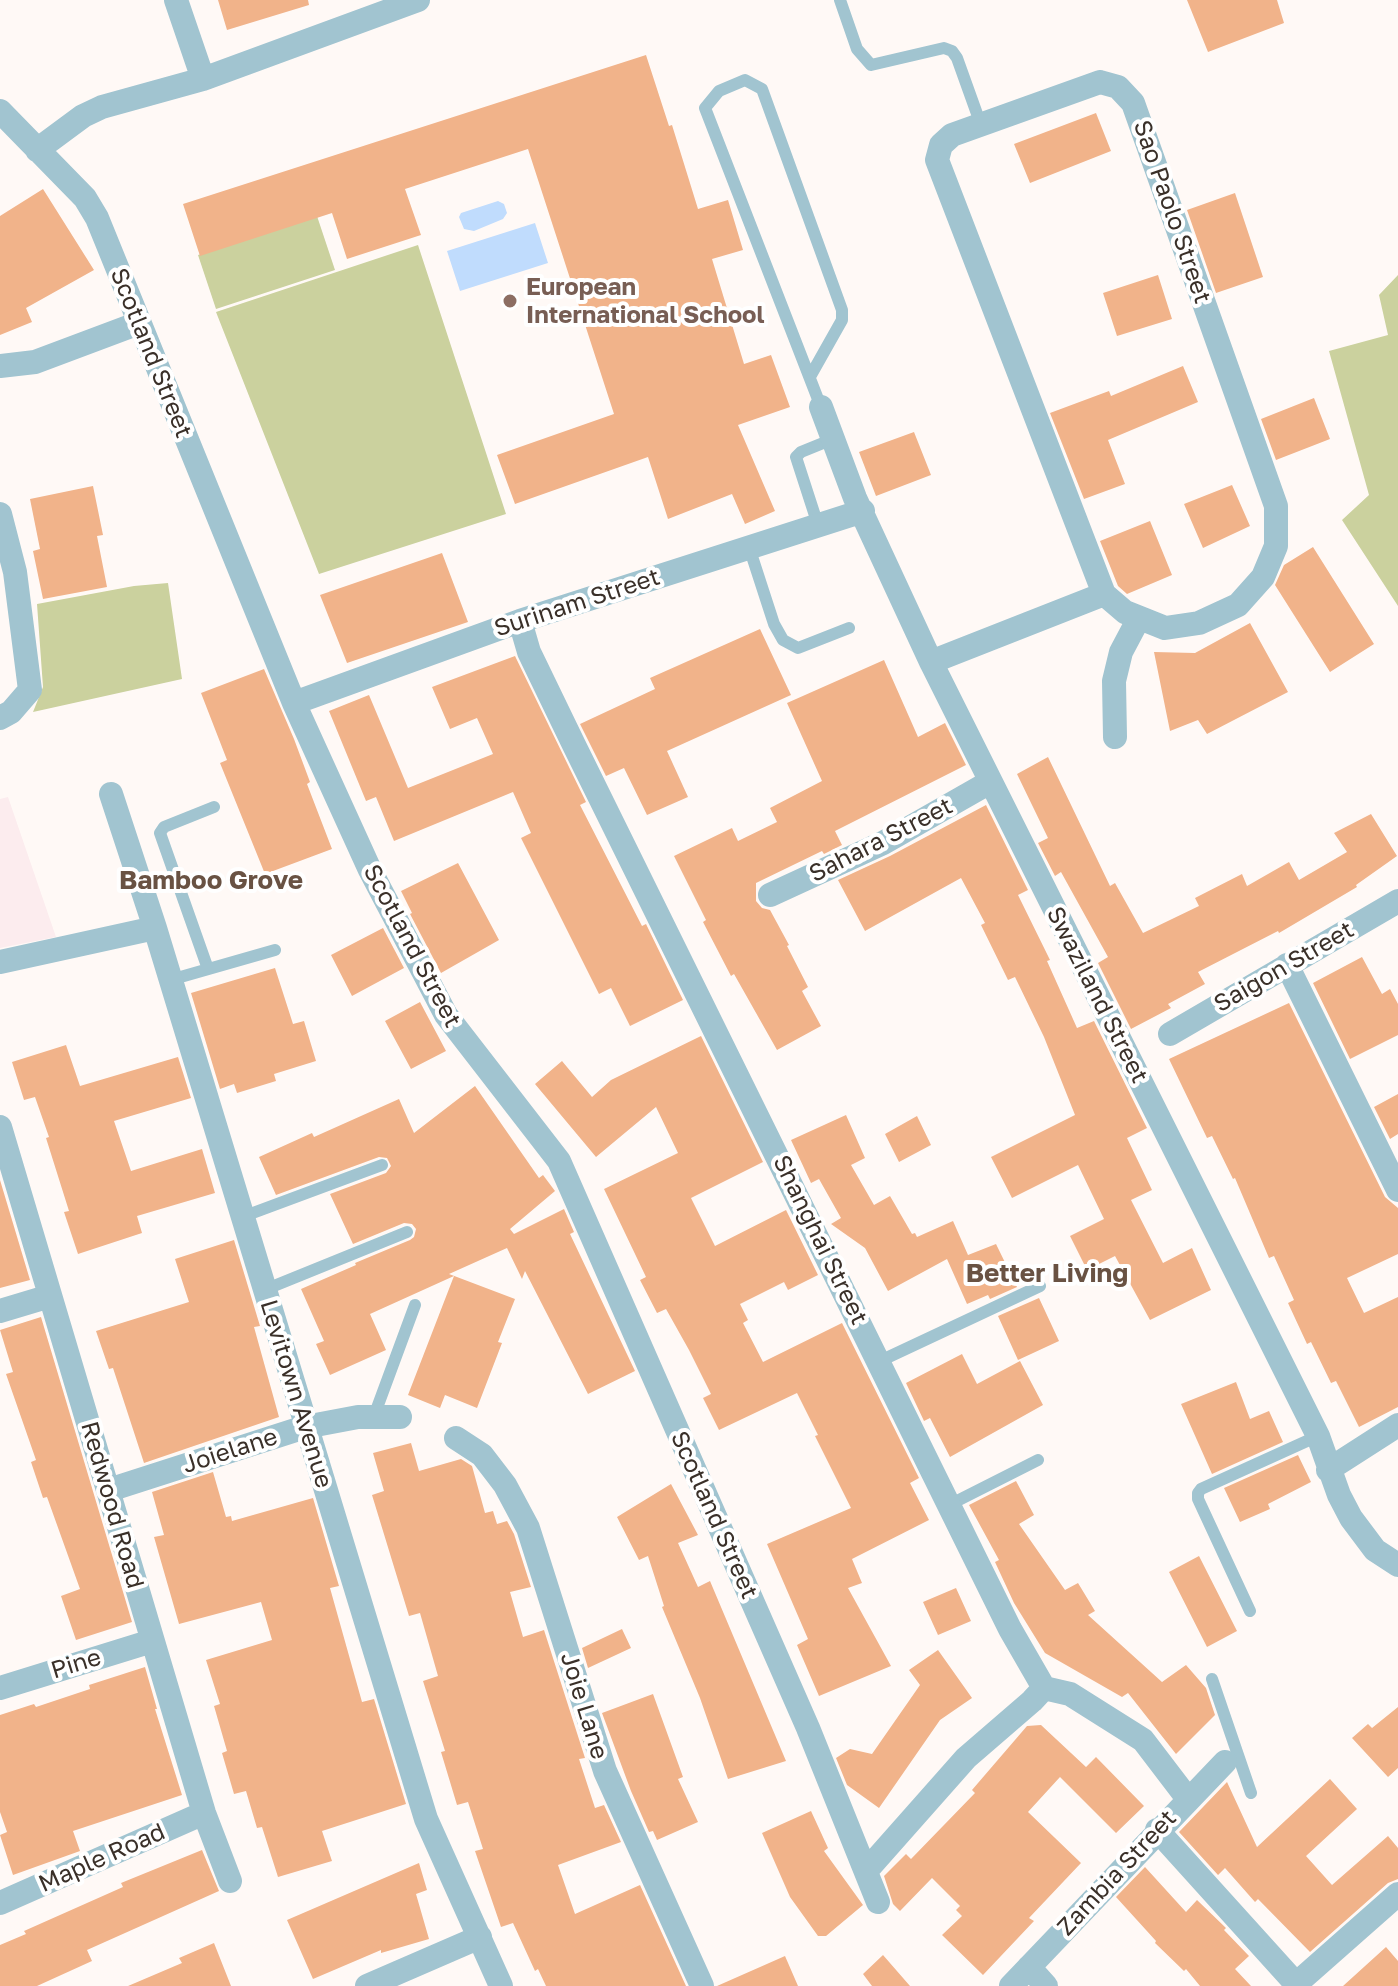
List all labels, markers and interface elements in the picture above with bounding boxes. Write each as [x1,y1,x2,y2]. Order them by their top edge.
street label: Sao Paolo Street [1127,117,1217,307]
street label: Scotland Street [104,264,198,442]
place label: European International School [526,273,765,329]
marker: European International School [501,292,519,310]
street label: Surinam Street [491,563,663,643]
street label: Sahara Street [805,792,957,888]
street label: Scotland Street [357,860,467,1032]
district label: Bamboo Grove [119,865,303,897]
street label: Swaziland Street [1040,902,1154,1088]
street label: Saigon Street [1209,915,1359,1019]
street label: Shanghai Street [767,1151,873,1329]
district label: Better Living [966,1258,1128,1290]
street label: Levitown Avenue [254,1296,338,1492]
street label: Redwood Road [74,1418,150,1592]
street label: Joielane [179,1422,281,1480]
street label: Scotland Street [664,1427,764,1603]
street label: Pine [47,1643,105,1685]
street label: Joie Lane [554,1649,614,1763]
street label: Zambia Street [1052,1804,1182,1942]
street label: Maple Road [34,1817,170,1899]

